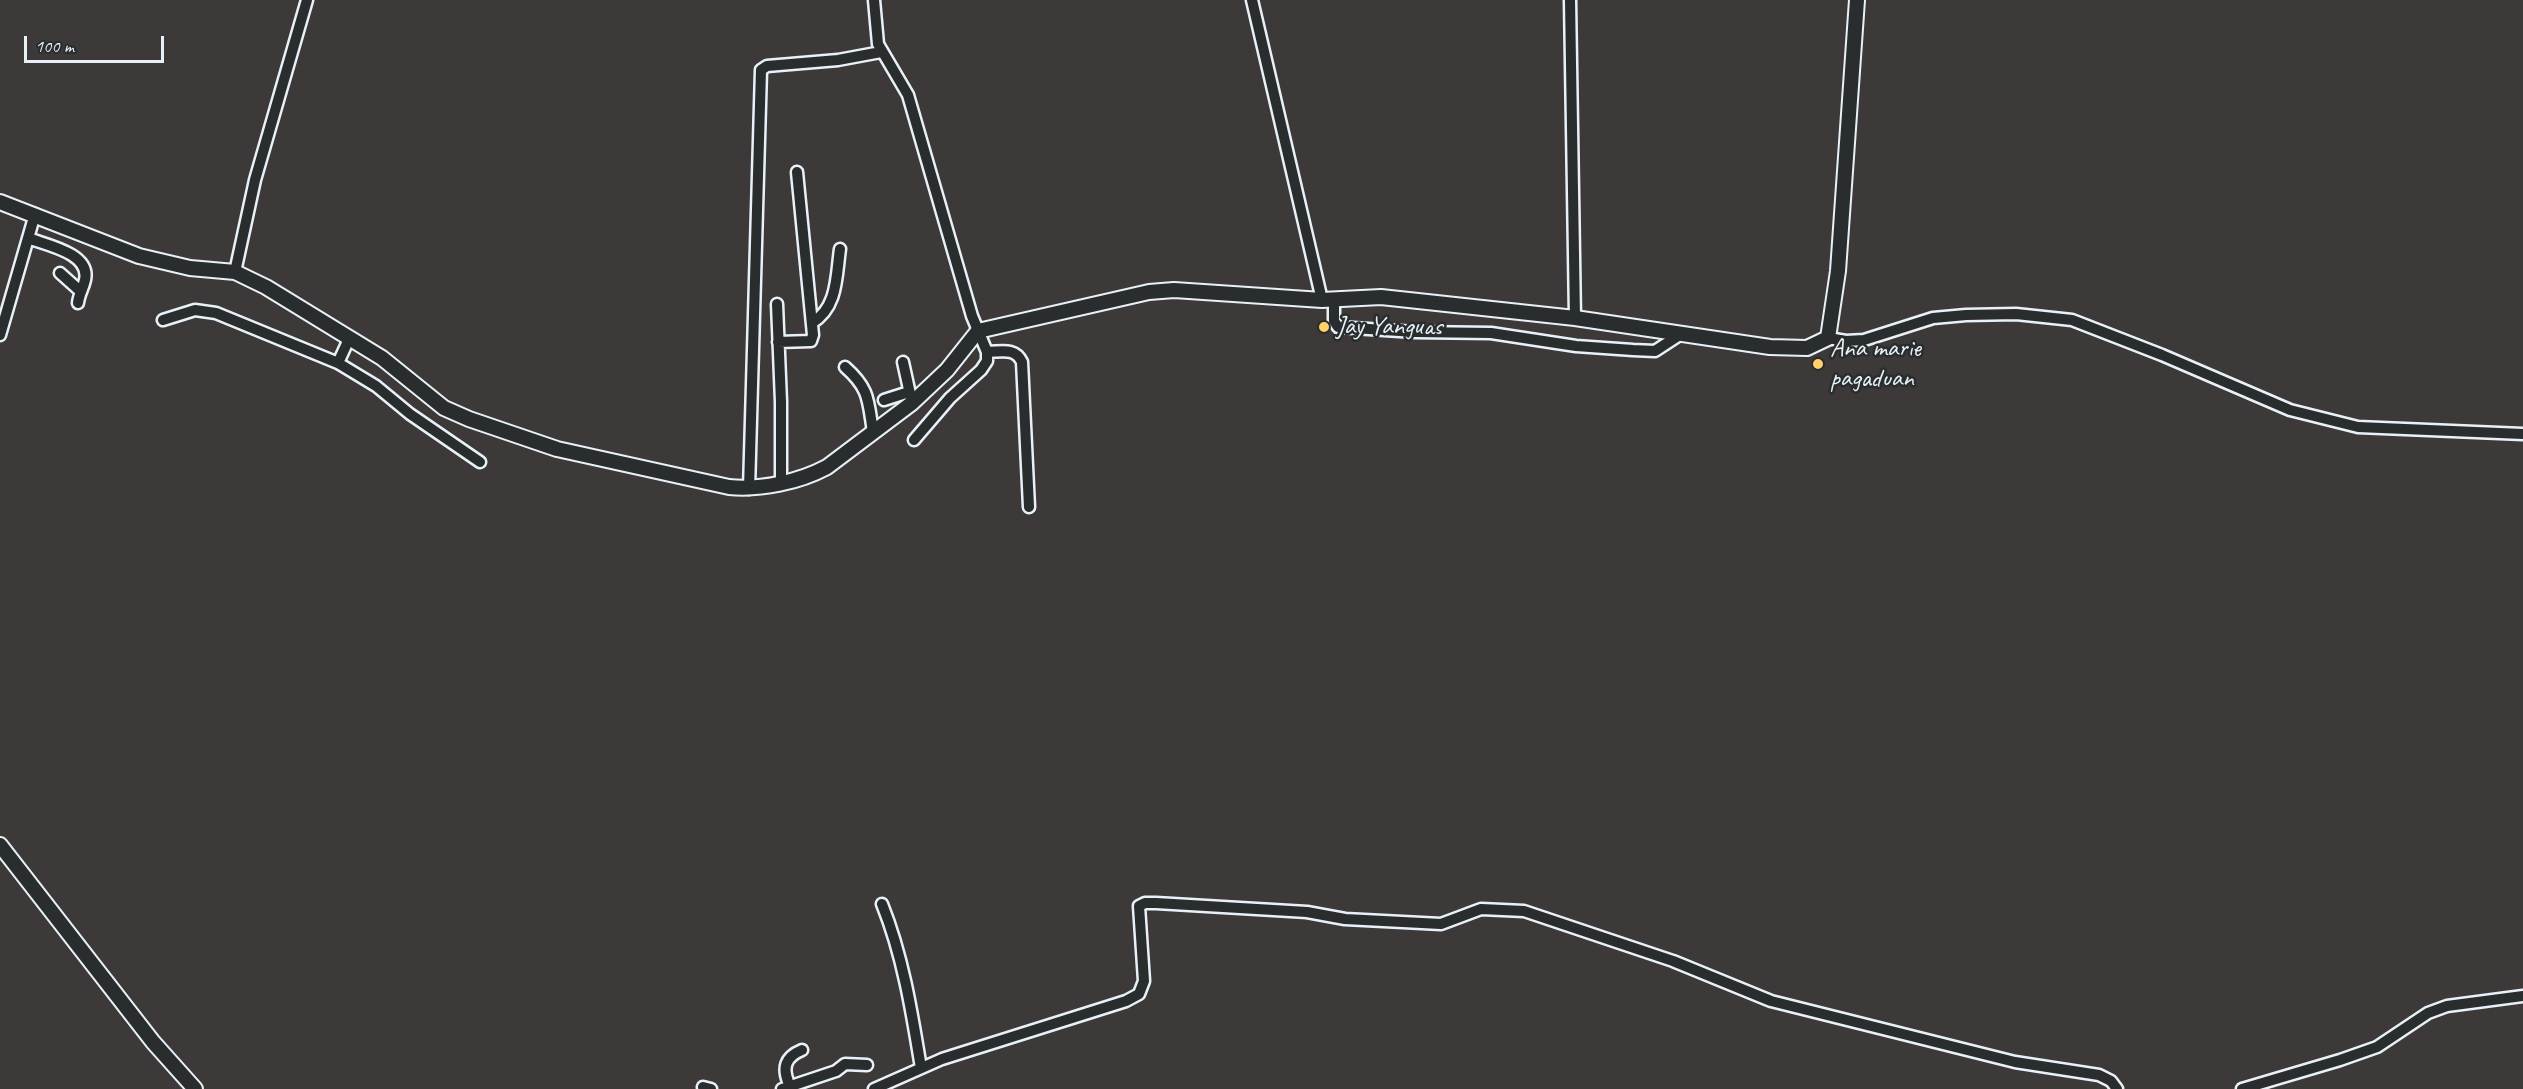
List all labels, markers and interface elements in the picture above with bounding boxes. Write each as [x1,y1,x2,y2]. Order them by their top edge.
scale bar [27,24,166,62]
text: 100 m [35,35,74,57]
place label: Jay Yanguas [1336,311,1442,343]
marker: Jay Yanguas [1317,320,1331,334]
place label: Ana marie pagaduan [1830,333,1921,394]
marker: Ana marie pagaduan [1811,357,1825,371]

